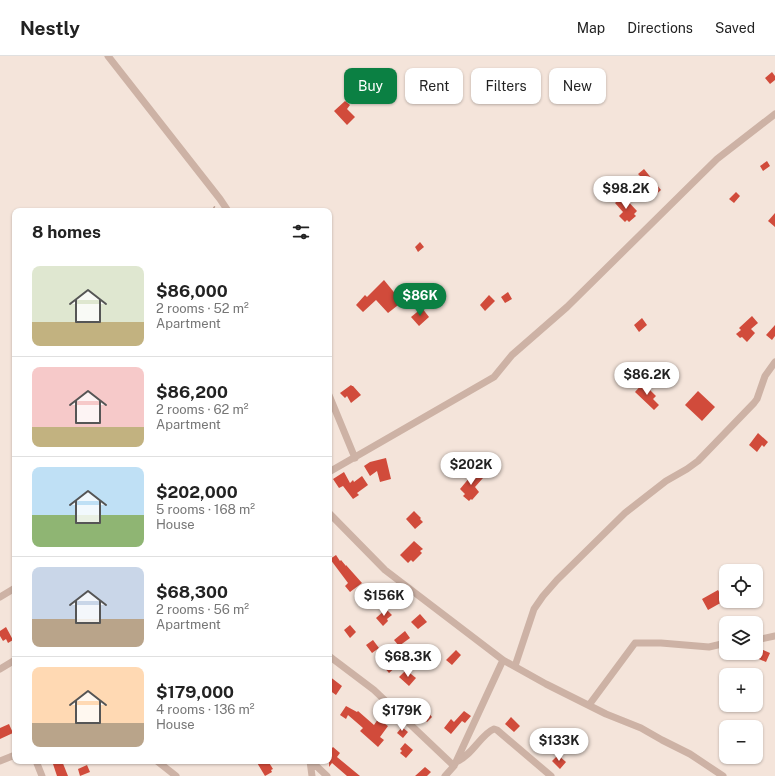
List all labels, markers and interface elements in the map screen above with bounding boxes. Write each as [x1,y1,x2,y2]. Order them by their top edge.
text: Nestly [20,17,80,39]
text: Map [577,20,605,36]
text: Directions [627,20,693,36]
text: Saved [715,20,755,36]
chip: Buy [344,68,397,104]
chip: Rent [405,68,463,104]
chip: Filters [471,68,541,104]
chip: New [549,68,606,104]
pin: $98.2K [593,176,659,210]
text: $98.2K [602,181,650,196]
icon: filters [290,221,312,243]
text: 8 homes [32,222,101,242]
text: $86,000 [156,281,228,301]
icon: home [64,282,112,330]
pin: $86K [396,283,444,317]
text: $86K [402,288,438,303]
text: 2 rooms · 52 m² [156,301,249,316]
text: Apartment [156,316,221,331]
pin: $86.2K [614,362,680,396]
text: $86.2K [623,367,671,382]
text: $86,200 [156,382,228,402]
icon: home [64,383,112,431]
text: 2 rooms · 62 m² [156,402,249,417]
text: Apartment [156,417,221,432]
pin: $202K [443,452,499,486]
text: $202K [449,457,493,472]
text: $202,000 [156,482,238,502]
icon: home [64,483,112,531]
text: 5 rooms · 168 m² [156,502,255,517]
text: House [156,517,195,532]
map controls [719,564,763,764]
button: locate [719,564,763,608]
text: $68,300 [156,582,228,602]
icon: home [64,583,112,631]
pin: $156K [356,583,412,617]
text: $156K [363,588,405,603]
text: 2 rooms · 56 m² [156,602,249,617]
button: layers [719,616,763,660]
text: Apartment [156,617,221,632]
pin: $68.3K [375,644,441,678]
text: $68.3K [384,649,432,664]
button: + [719,668,763,712]
text: $179,000 [156,682,234,702]
icon: home [64,683,112,731]
pin: $179K [374,698,430,732]
text: 4 rooms · 136 m² [156,702,255,717]
text: $179K [382,703,422,718]
text: House [156,717,195,732]
button: − [719,720,763,764]
pin: $133K [531,728,587,762]
text: $133K [539,733,579,748]

